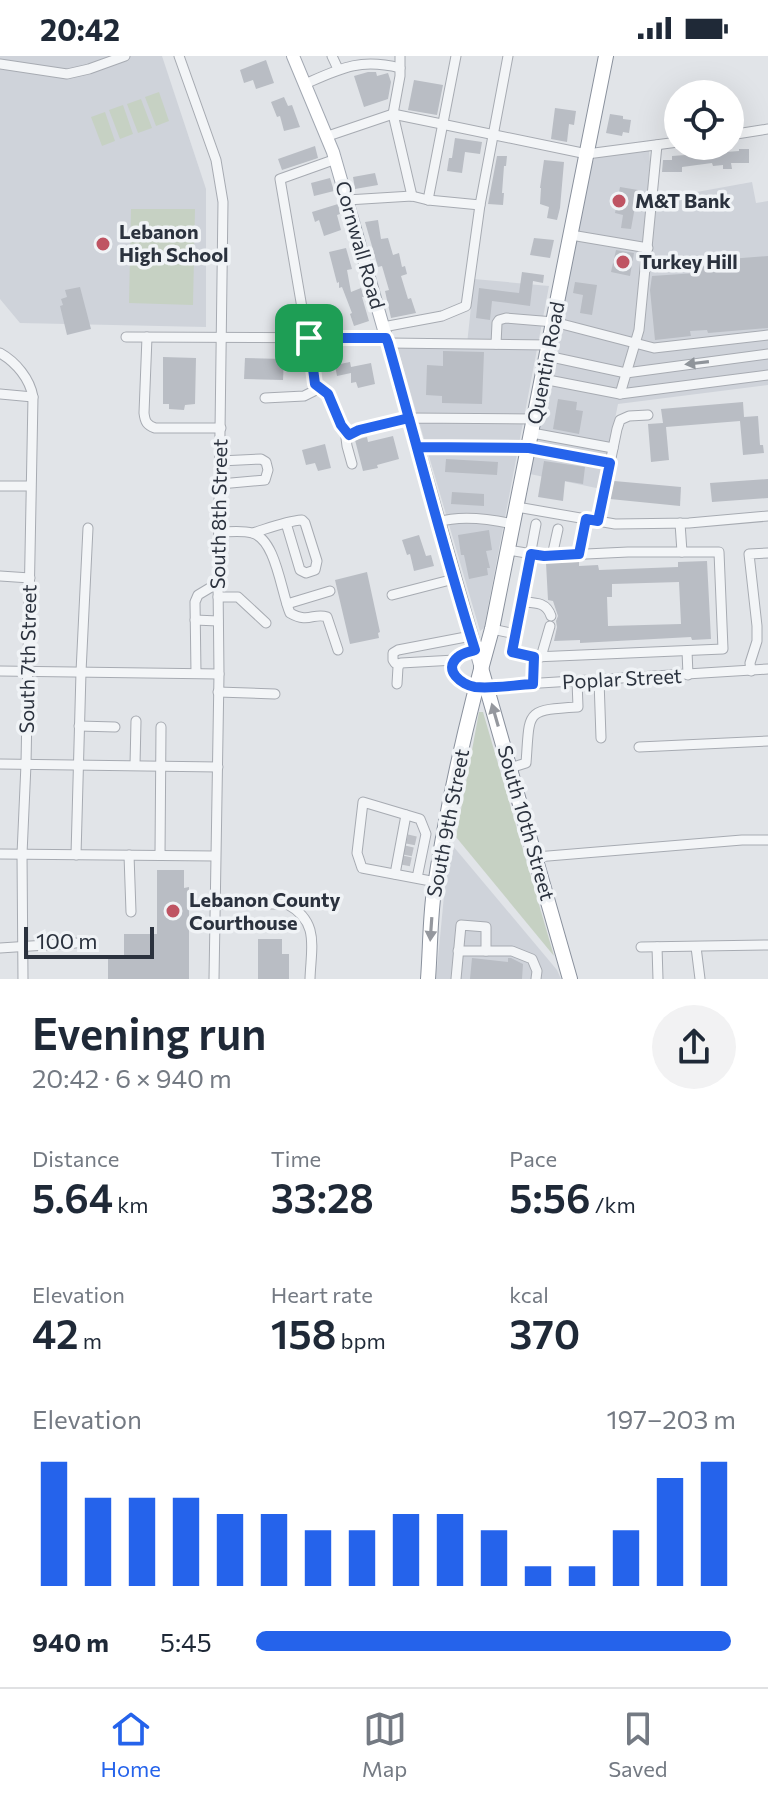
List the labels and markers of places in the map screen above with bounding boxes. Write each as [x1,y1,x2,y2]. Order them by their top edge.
place label: M&T Bank [635,188,731,212]
marker: M&T Bank [610,192,628,210]
place label: Lebanon High School [119,219,229,266]
marker: Lebanon High School [94,235,112,253]
place label: Turkey Hill [639,249,738,273]
marker: Turkey Hill [614,253,632,271]
pin [275,304,343,372]
place label: Lebanon County Courthouse [189,887,340,934]
marker: Lebanon County Courthouse [164,902,182,920]

